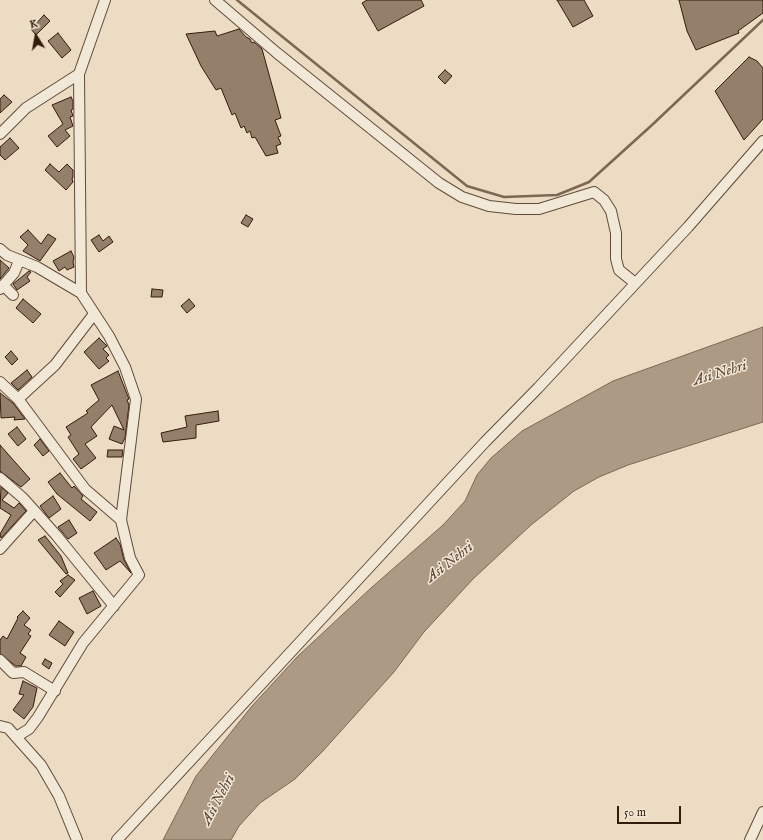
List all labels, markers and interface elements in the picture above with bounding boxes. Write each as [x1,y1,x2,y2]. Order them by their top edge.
north arrow [16,16,56,56]
text: K [28,17,39,32]
water label: Asi Nehri [691,357,749,391]
water label: Asi Nehri [423,539,477,587]
water label: Asi Nehri [198,771,240,829]
scale bar [619,798,683,824]
text: 50 m [624,805,646,820]

